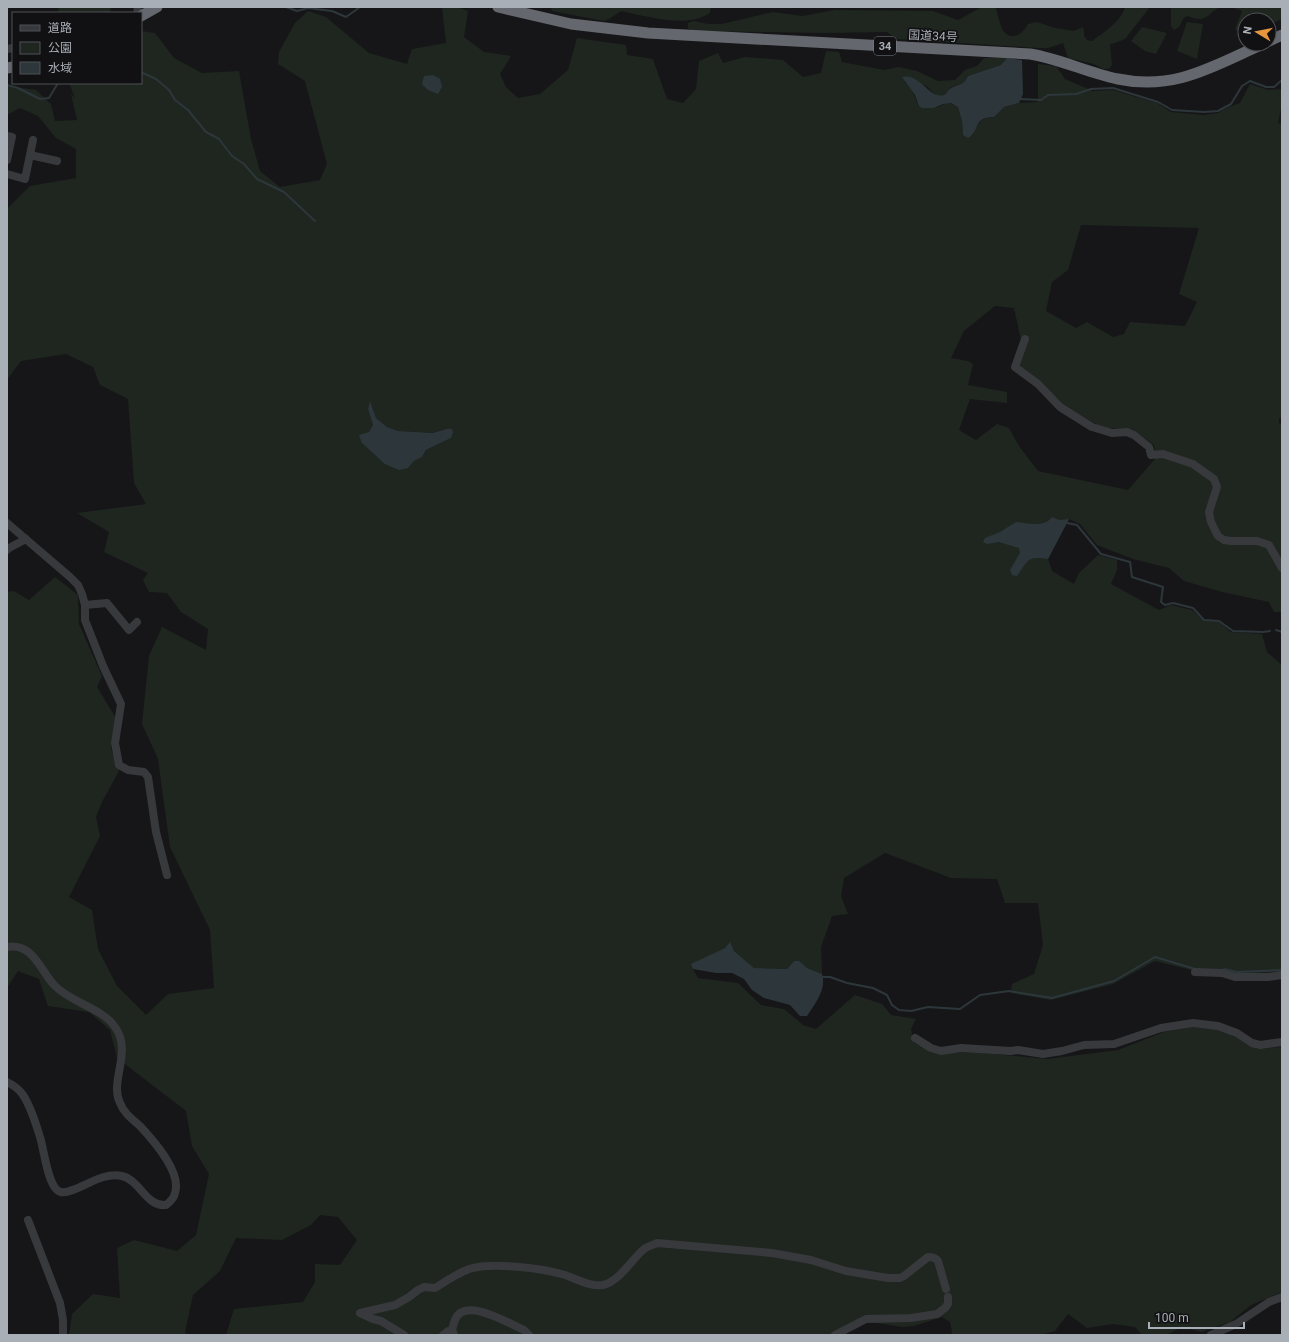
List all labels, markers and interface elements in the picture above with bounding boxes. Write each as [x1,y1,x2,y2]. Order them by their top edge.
legend [12,12,142,84]
north arrow [1237,12,1277,52]
text: 道路 [48,21,72,35]
text: N [1241,25,1255,35]
street label: 国道34号 [908,28,958,44]
road number: 34 [874,37,896,55]
text: 公園 [48,41,72,55]
text: 水域 [48,61,72,75]
scale bar [1149,1304,1244,1330]
text: 100 m [1155,1311,1189,1325]

